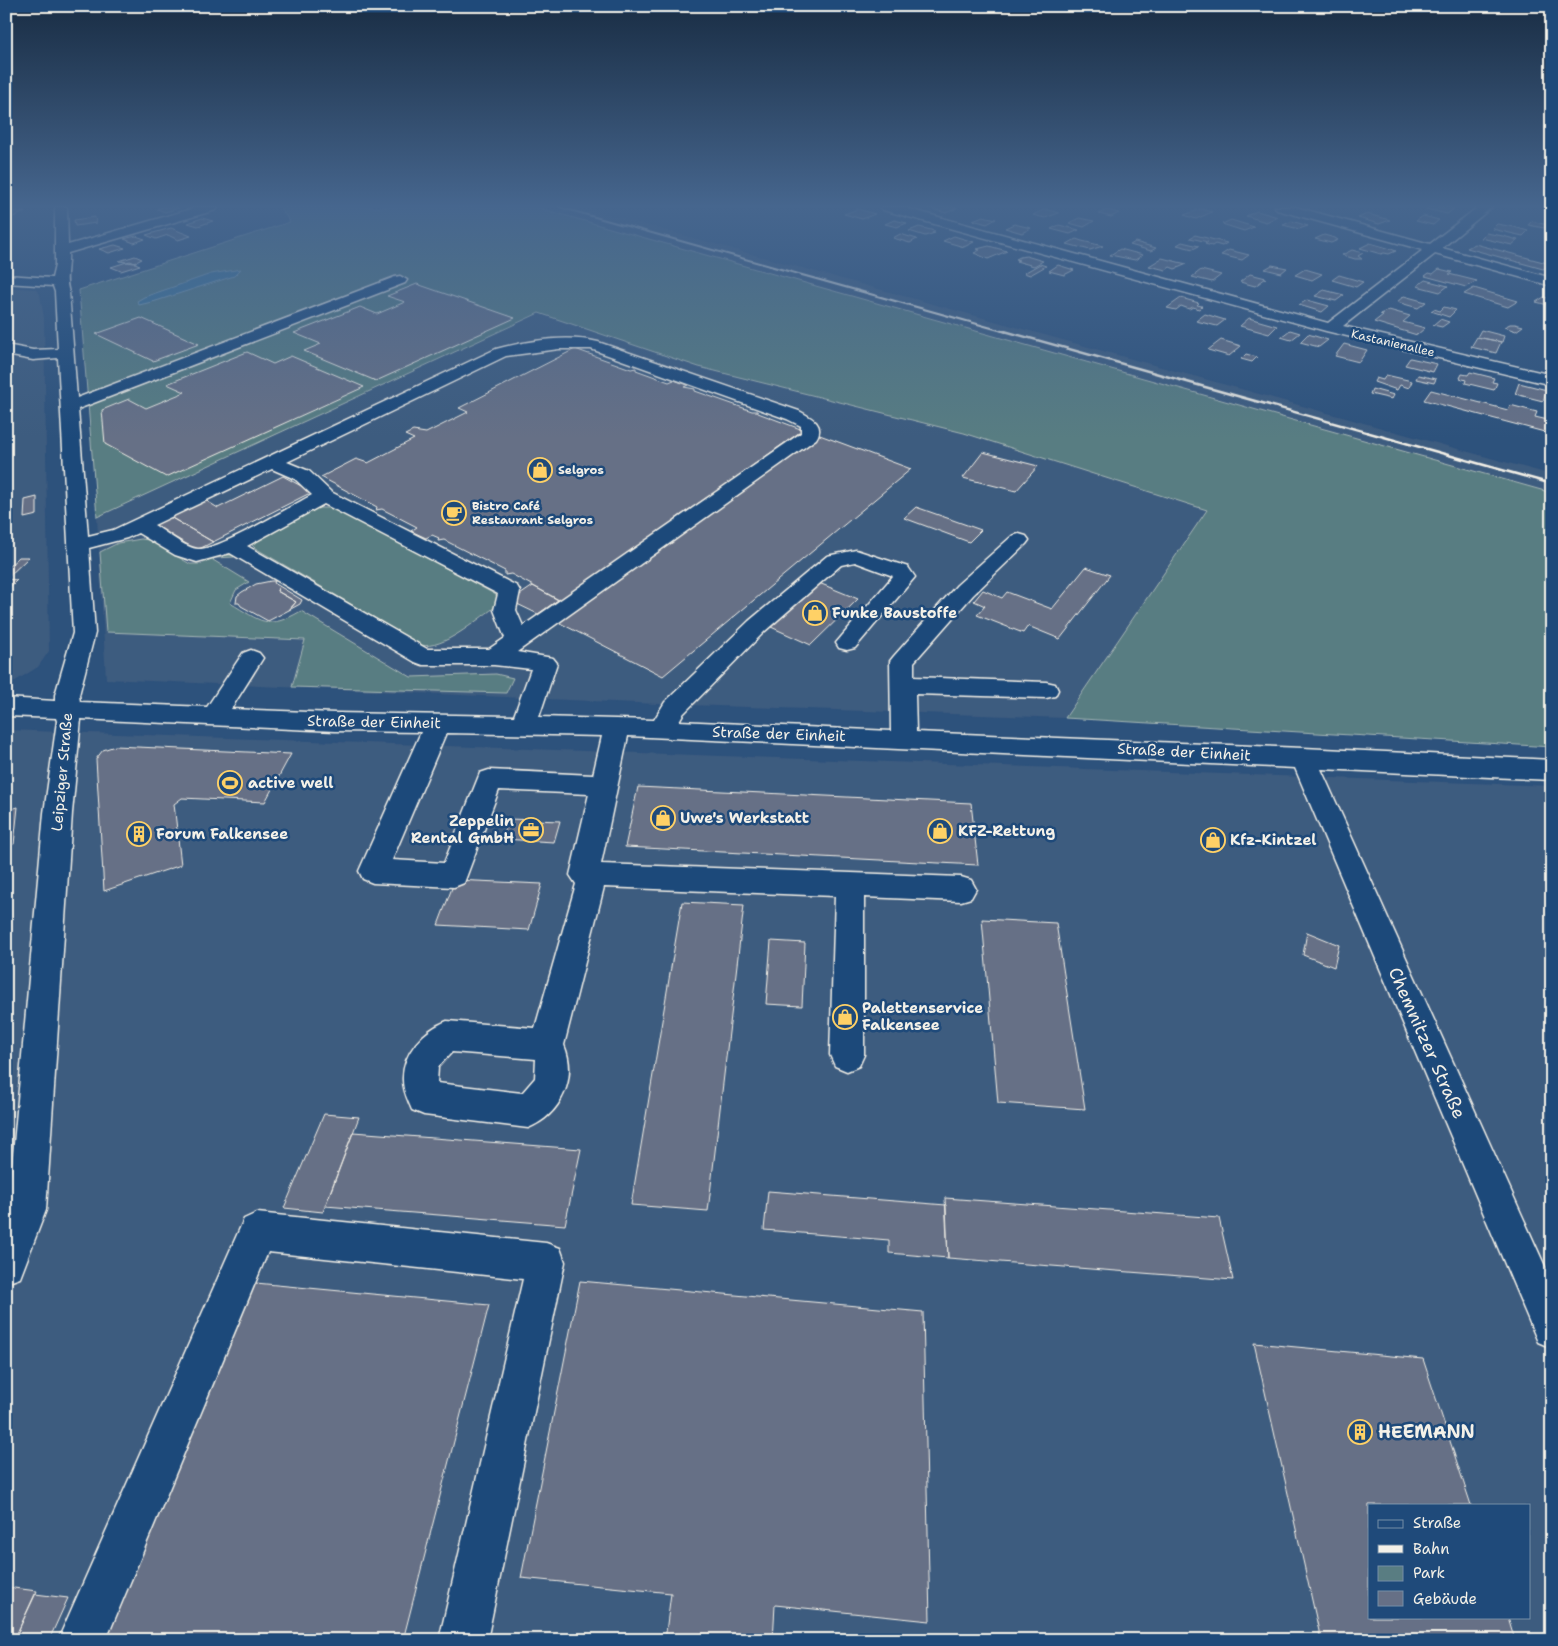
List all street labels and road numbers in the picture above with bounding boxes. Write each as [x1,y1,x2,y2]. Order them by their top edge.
street label: Kastanienallee [1350,326,1437,360]
street label: Straße der Einheit [307,711,441,733]
street label: Leipziger Straße [47,712,77,832]
street label: Straße der Einheit [712,722,846,746]
street label: Straße der Einheit [1117,739,1251,765]
street label: Chemnitzer Straße [1383,963,1471,1123]

